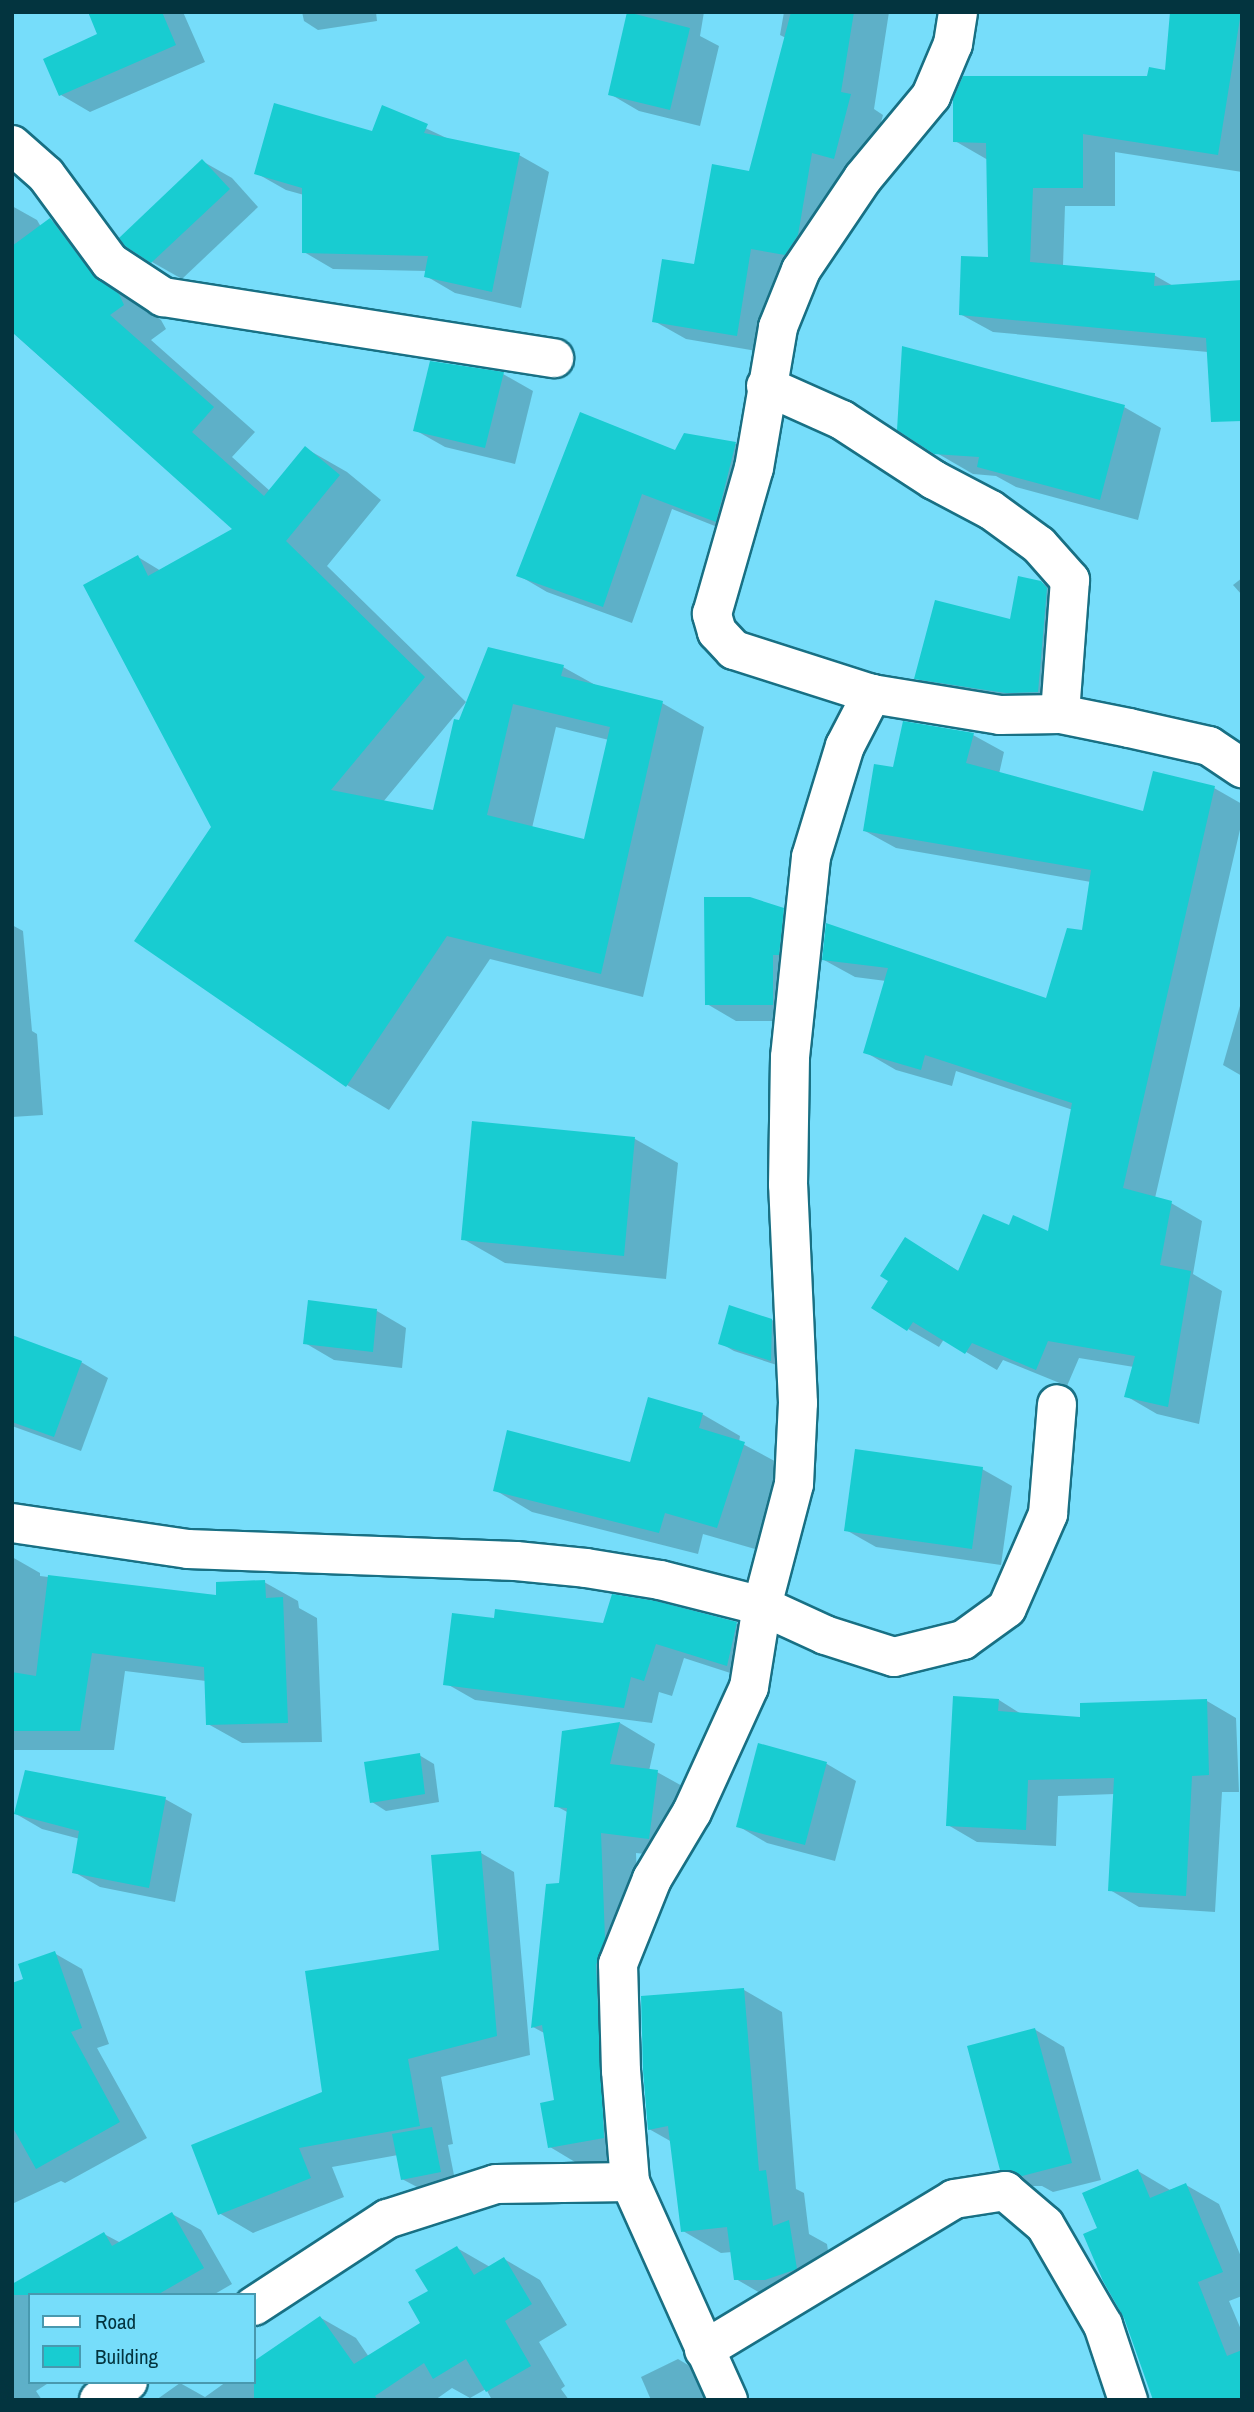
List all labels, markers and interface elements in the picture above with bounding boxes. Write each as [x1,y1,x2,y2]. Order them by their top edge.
legend [28,2293,256,2384]
text: Road [95,2307,136,2336]
text: Building [95,2342,158,2371]

